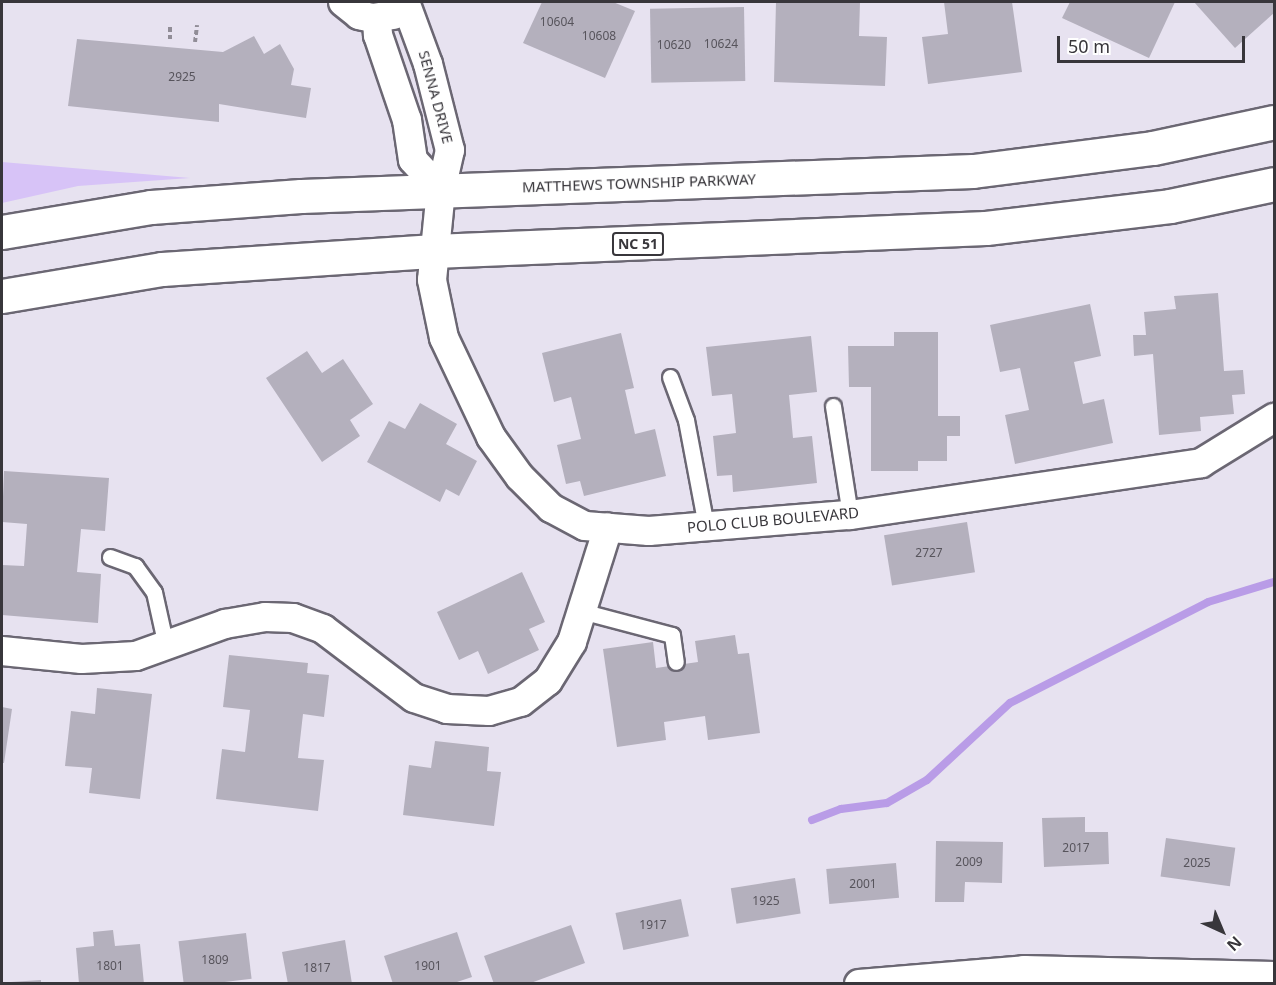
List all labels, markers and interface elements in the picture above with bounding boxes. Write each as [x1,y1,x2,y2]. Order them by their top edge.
house number: 10604 [540,15,574,29]
scale bar [1060,24,1248,62]
house number: 10608 [582,29,616,43]
text: 50 m [1068,34,1110,58]
house number: 10624 [704,37,738,51]
house number: 10620 [657,38,691,52]
street label: SENNA DRIVE [415,49,457,145]
house number: 2925 [168,70,196,84]
street label: MATTHEWS TOWNSHIP PARKWAY [522,170,756,196]
road number: NC 51 [611,233,665,255]
street label: POLO CLUB BOULEVARD [686,504,860,536]
house number: 2727 [915,546,943,560]
house number: 2017 [1062,841,1090,855]
house number: 2009 [955,855,983,869]
house number: 2025 [1183,856,1211,870]
house number: 2001 [849,877,877,891]
house number: 1925 [752,894,780,908]
north arrow [1192,901,1252,961]
house number: 1917 [639,918,667,932]
text: N [1222,932,1247,956]
house number: 1809 [201,953,229,967]
house number: 1801 [96,959,124,973]
house number: 1901 [414,959,442,973]
house number: 1817 [303,961,331,975]

